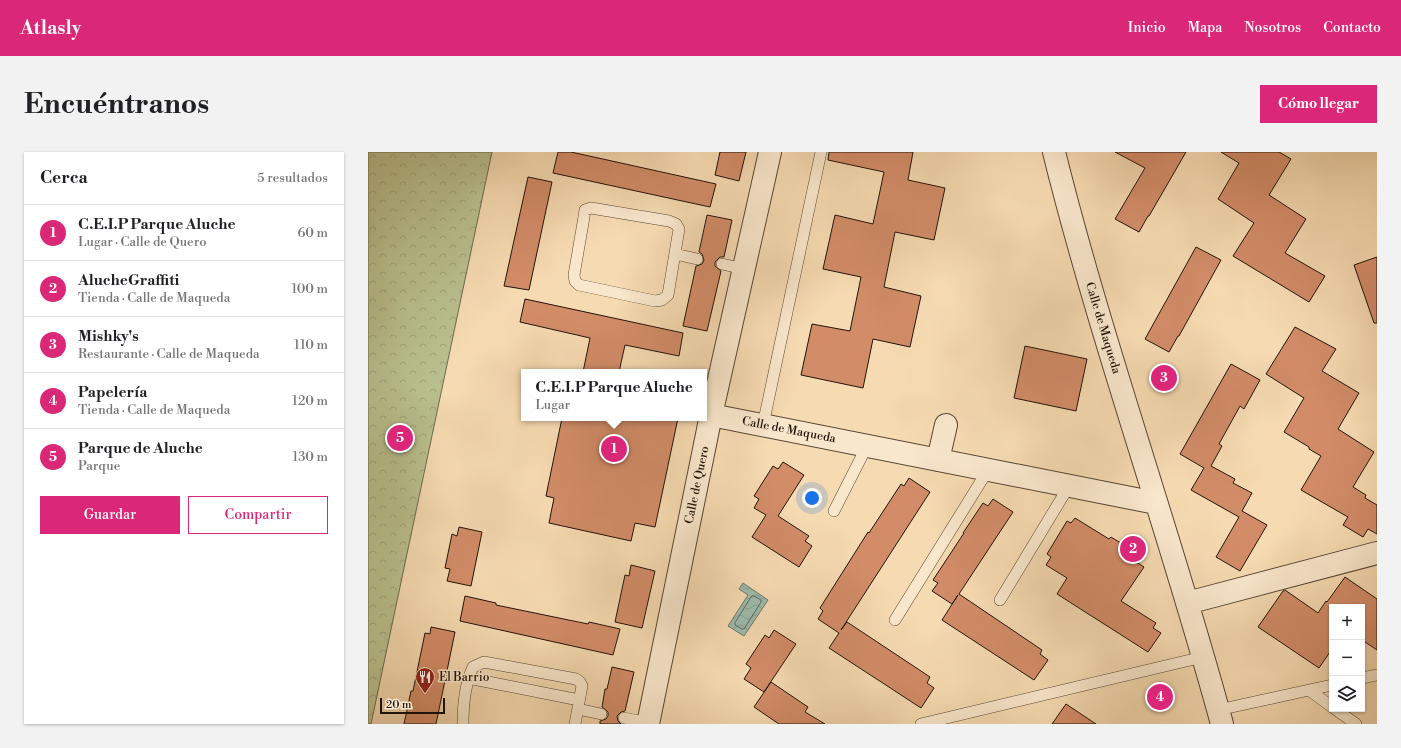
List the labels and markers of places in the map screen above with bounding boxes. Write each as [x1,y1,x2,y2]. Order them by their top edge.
pin: 3 [1151,363,1177,393]
pin: 5 [387,423,413,453]
pin: 1 [601,434,627,464]
pin: 2 [1120,534,1146,564]
restaurant icon: El Barrio [414,666,436,694]
place label: El Barrio [439,670,490,685]
pin: 4 [1147,682,1173,712]

